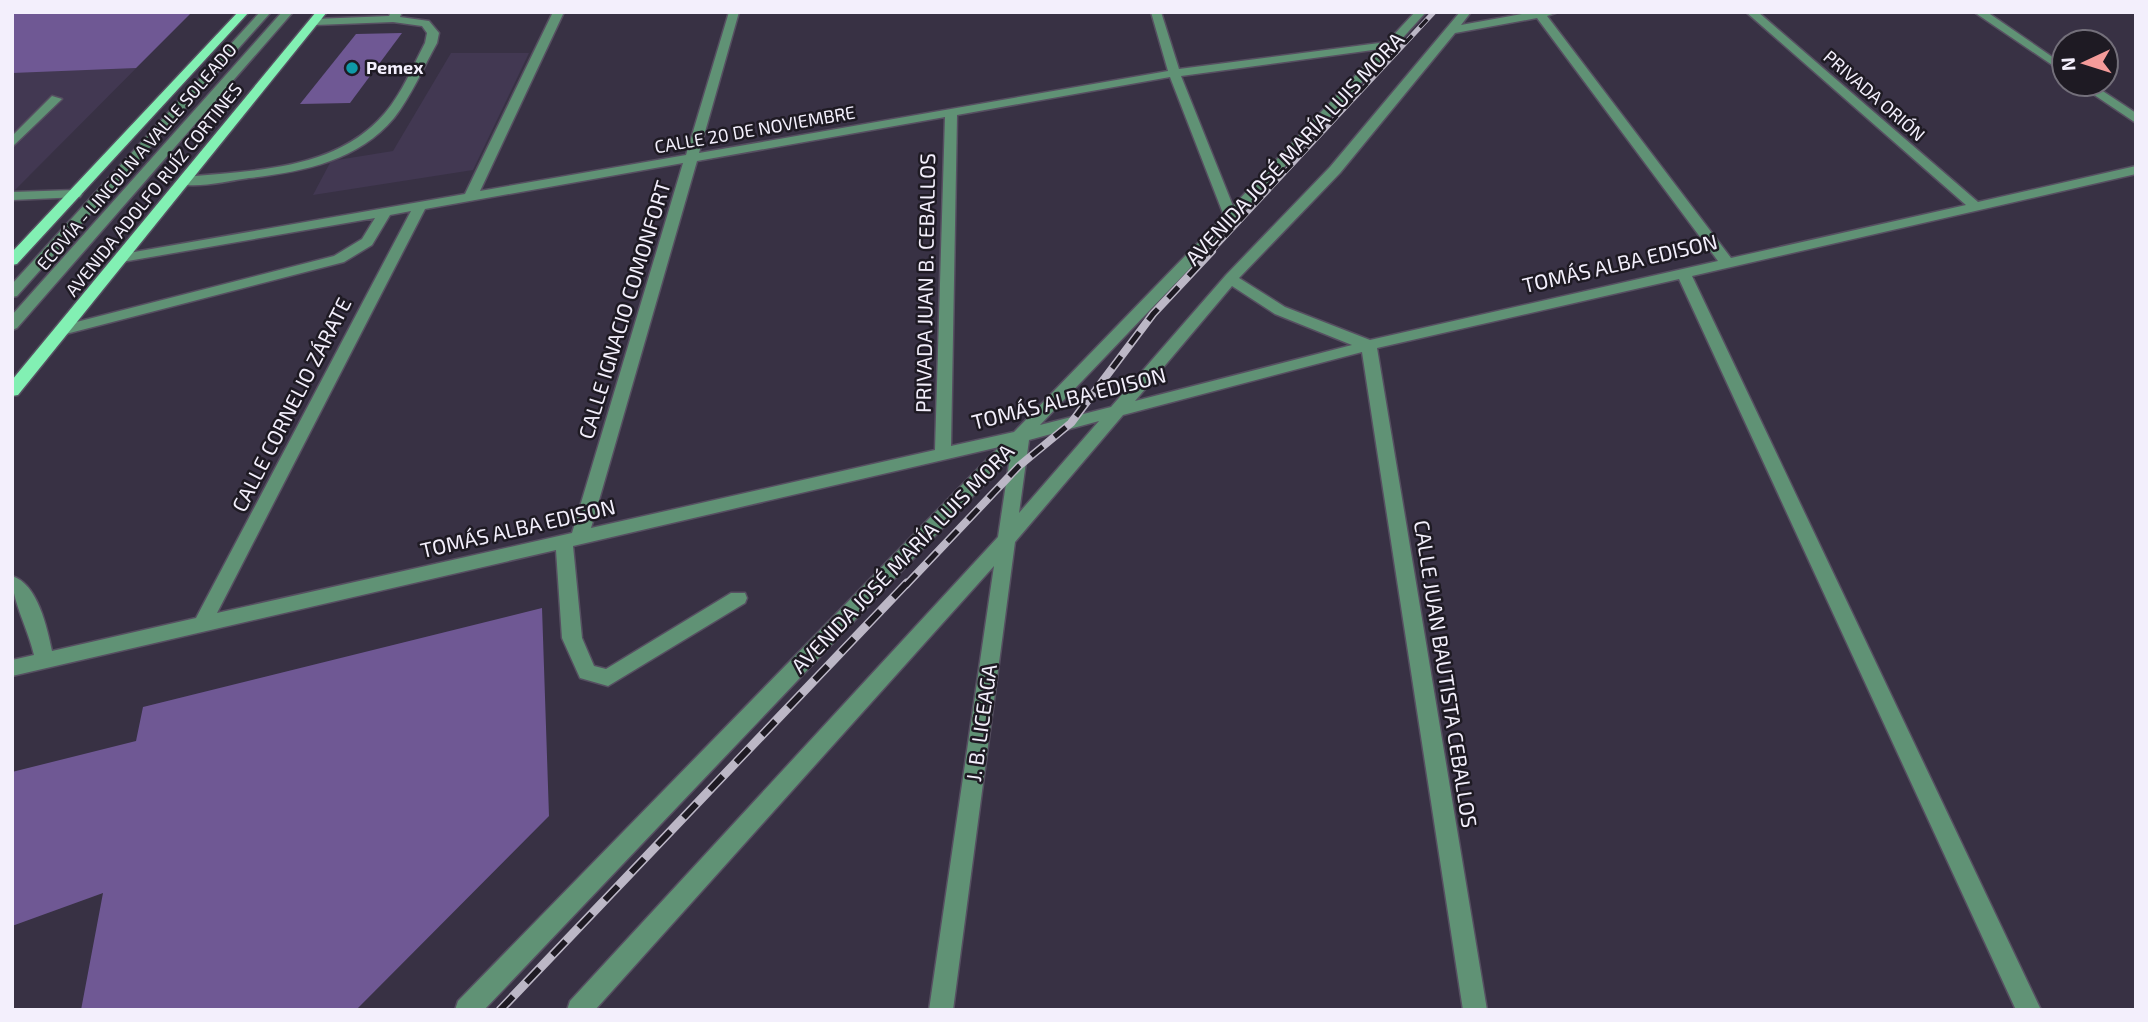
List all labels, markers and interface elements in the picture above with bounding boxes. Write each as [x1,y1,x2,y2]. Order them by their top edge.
street label: AVENIDA JOSÉ MARÍA LUIS MORA [1179,26,1409,270]
north arrow [2050,28,2120,98]
street label: ECOVÍA - LINCOLN A VALLE SOLEADO [32,38,241,274]
street label: PRIVADA ORIÓN [1819,45,1930,145]
place label: Pemex [366,56,424,78]
text: N [2056,57,2079,72]
marker: Pemex [344,60,360,76]
street label: AVENIDA ADOLFO RUÍZ CORTINES [60,78,246,301]
street label: CALLE 20 DE NOVIEMBRE [653,101,857,158]
street label: PRIVADA JUAN B. CEBALLOS [910,153,939,413]
street label: CALLE IGNACIO COMONFORT [572,177,675,442]
street label: TOMÁS ALBA EDISON [1520,228,1720,297]
street label: CALLE CORNELIO ZÁRATE [226,293,356,516]
street label: TOMÁS ALBA EDISON [969,361,1168,434]
street label: AVENIDA JOSÉ MARÍA LUIS MORA [785,438,1018,678]
street label: TOMÁS ALBA EDISON [418,493,618,562]
street label: CALLE JUAN BAUTISTA CEBALLOS [1410,518,1483,829]
street label: J. B. LICEAGA [960,662,1001,783]

